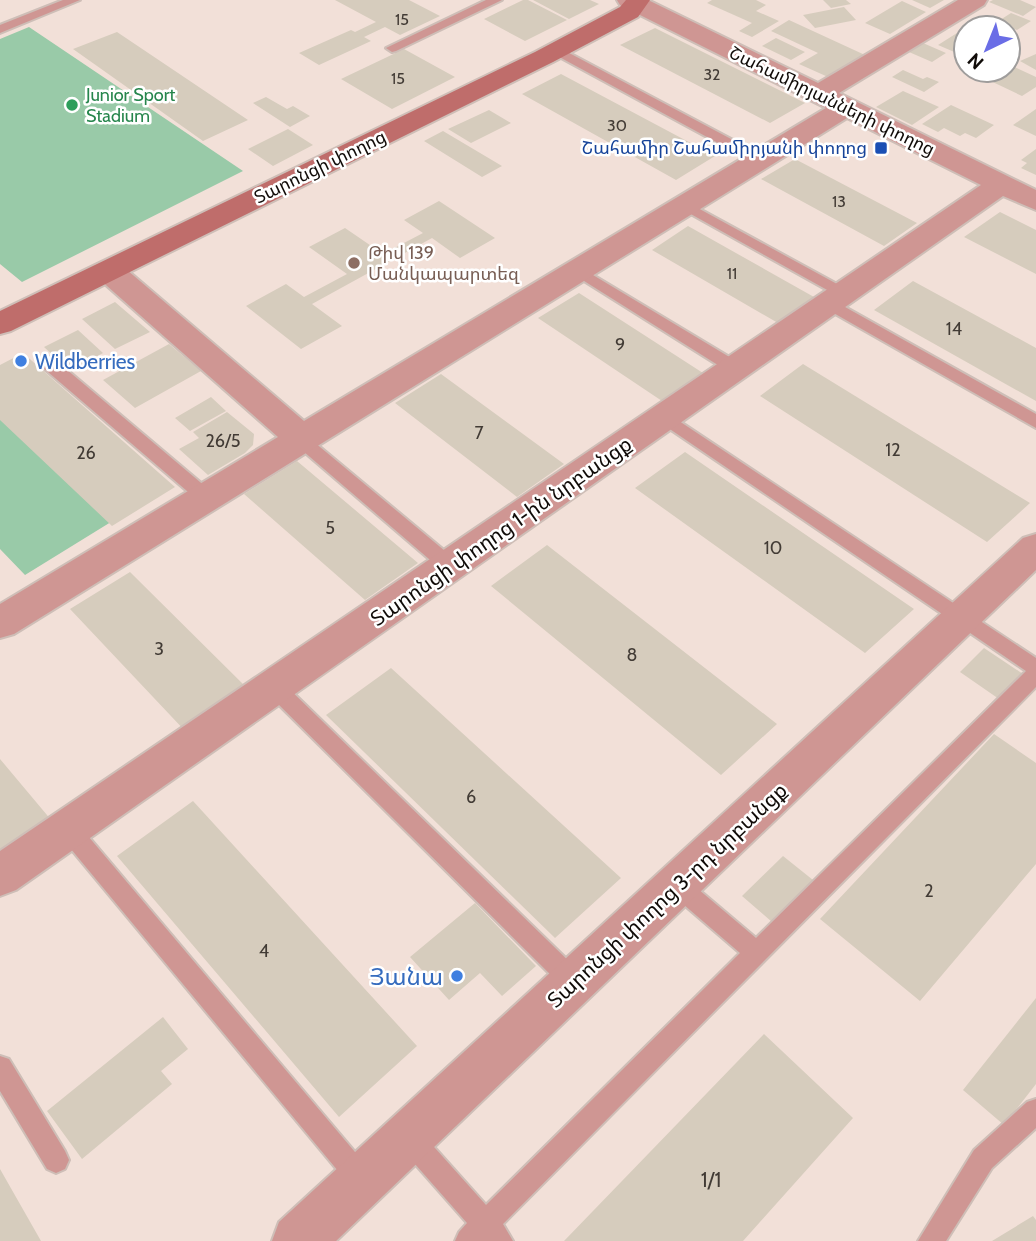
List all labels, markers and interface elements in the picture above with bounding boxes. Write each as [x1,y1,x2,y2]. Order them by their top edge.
house number: 15 [395,10,409,29]
north arrow [952,14,1022,84]
street label: Շահամիրյանների փողոց [726,42,938,160]
text: N [963,48,989,74]
house number: 32 [703,65,721,84]
house number: 15 [391,69,405,88]
place label: Junior Sport Stadium [85,84,175,127]
marker: Junior Sport Stadium [64,97,80,113]
house number: 30 [607,116,627,135]
street label: Տարոնցի փողոց [250,126,390,208]
place label: Շահամիր Շահամիրյանի փողոց [581,137,867,159]
marker: Շահամիր Շահամիրյանի փողոց [873,140,889,156]
house number: 13 [832,192,846,211]
place label: Թիվ 139 Մանկապարտեզ [368,242,520,285]
marker: Թիվ 139 Մանկապարտեզ [346,255,362,271]
house number: 11 [727,264,737,283]
house number: 14 [946,318,962,340]
house number: 9 [615,334,625,356]
place label: Wildberries [35,349,136,374]
marker: Wildberries [13,353,29,369]
house number: 7 [474,422,484,444]
house number: 26/5 [205,430,241,452]
street label: Տարոնցի փողոց 1-ին նրբանցք [366,431,636,631]
house number: 12 [885,439,901,461]
house number: 26 [76,442,96,464]
house number: 5 [325,517,335,539]
house number: 10 [764,537,782,559]
house number: 3 [154,638,164,660]
house number: 8 [627,644,637,666]
street label: Տարոնցի փողոց 3-րդ նրբանցք [542,777,792,1013]
house number: 6 [466,786,476,808]
house number: 2 [924,880,934,902]
house number: 4 [259,940,269,962]
place label: Յանա [369,962,443,991]
marker: Յանա [449,968,465,984]
house number: 1/1 [701,1167,721,1192]

